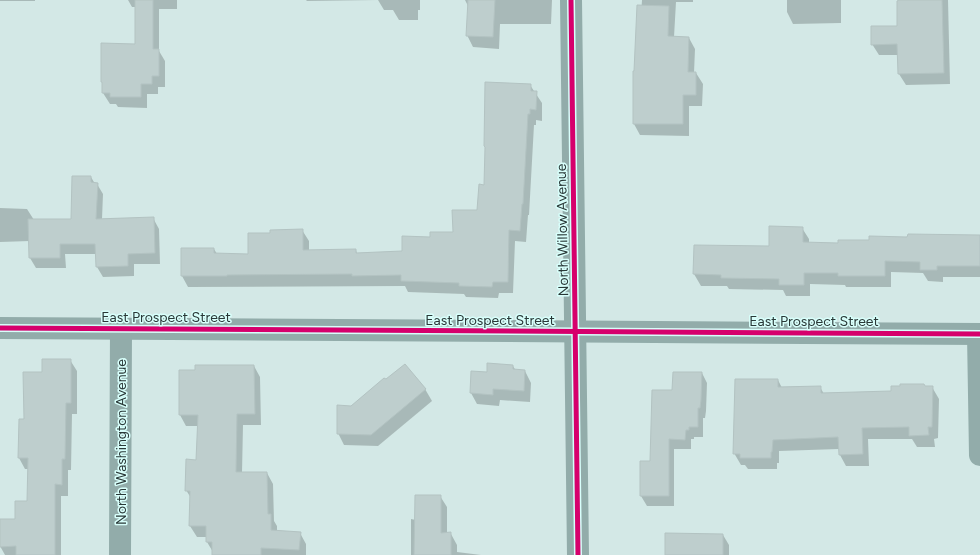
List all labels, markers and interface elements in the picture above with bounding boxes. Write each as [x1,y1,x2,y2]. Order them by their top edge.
street label: North Willow Avenue [553,163,572,297]
street label: East Prospect Street [101,309,231,326]
street label: East Prospect Street [425,312,555,329]
street label: East Prospect Street [749,313,879,330]
street label: North Washington Avenue [113,359,130,525]

